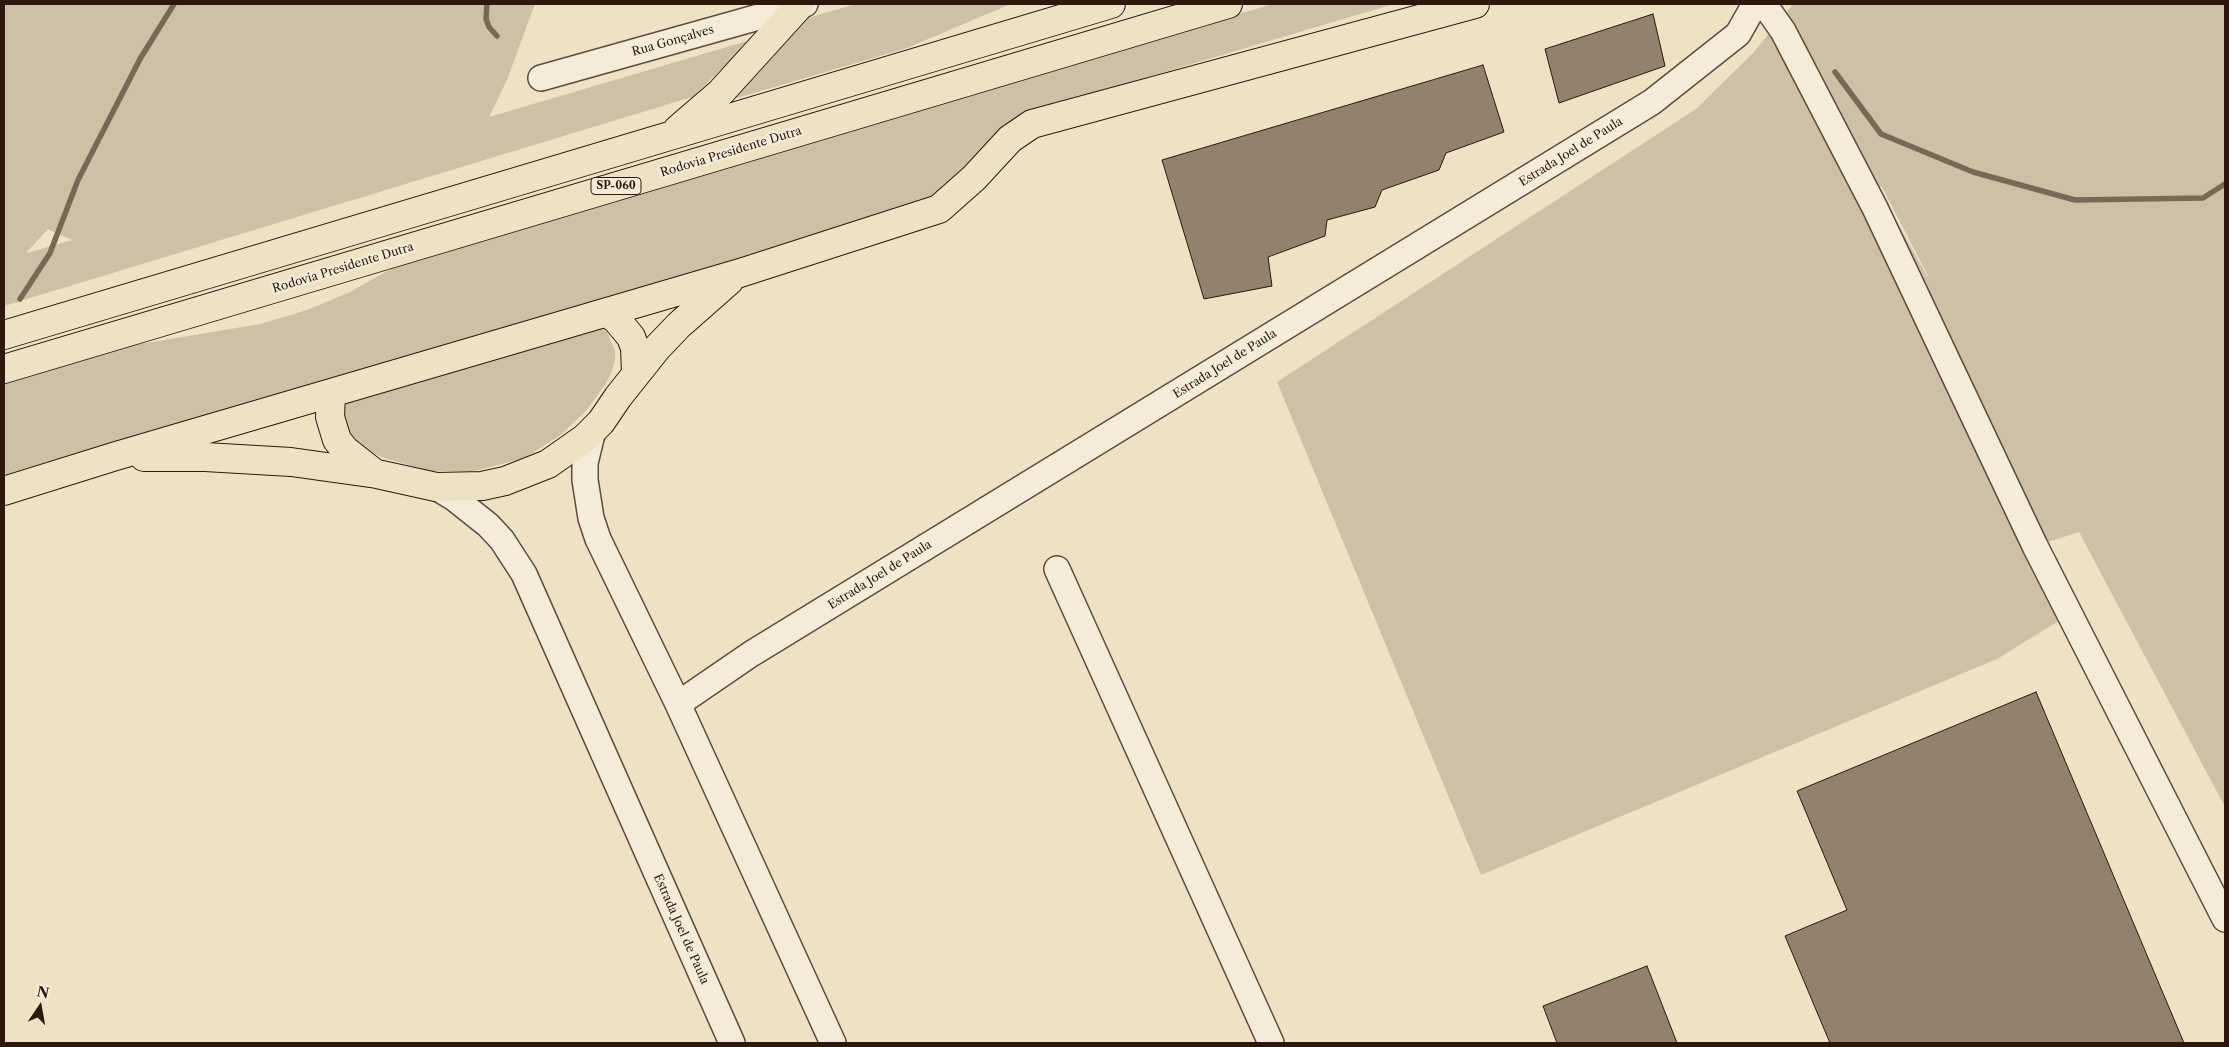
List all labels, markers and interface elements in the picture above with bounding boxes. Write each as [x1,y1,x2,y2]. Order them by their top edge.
street label: Rua Gonçalves [630,22,716,60]
street label: Estrada Joel de Paula [1517,114,1625,190]
street label: Rodovia Presidente Dutra [659,124,803,180]
road number: SP-060 [591,178,641,195]
street label: Rodovia Presidente Dutra [271,240,415,296]
street label: Estrada Joel de Paula [1171,326,1279,402]
street label: Estrada Joel de Paula [826,537,934,613]
street label: Estrada Joel de Paula [650,872,712,986]
north arrow [15,982,65,1032]
text: N [35,982,51,1002]

